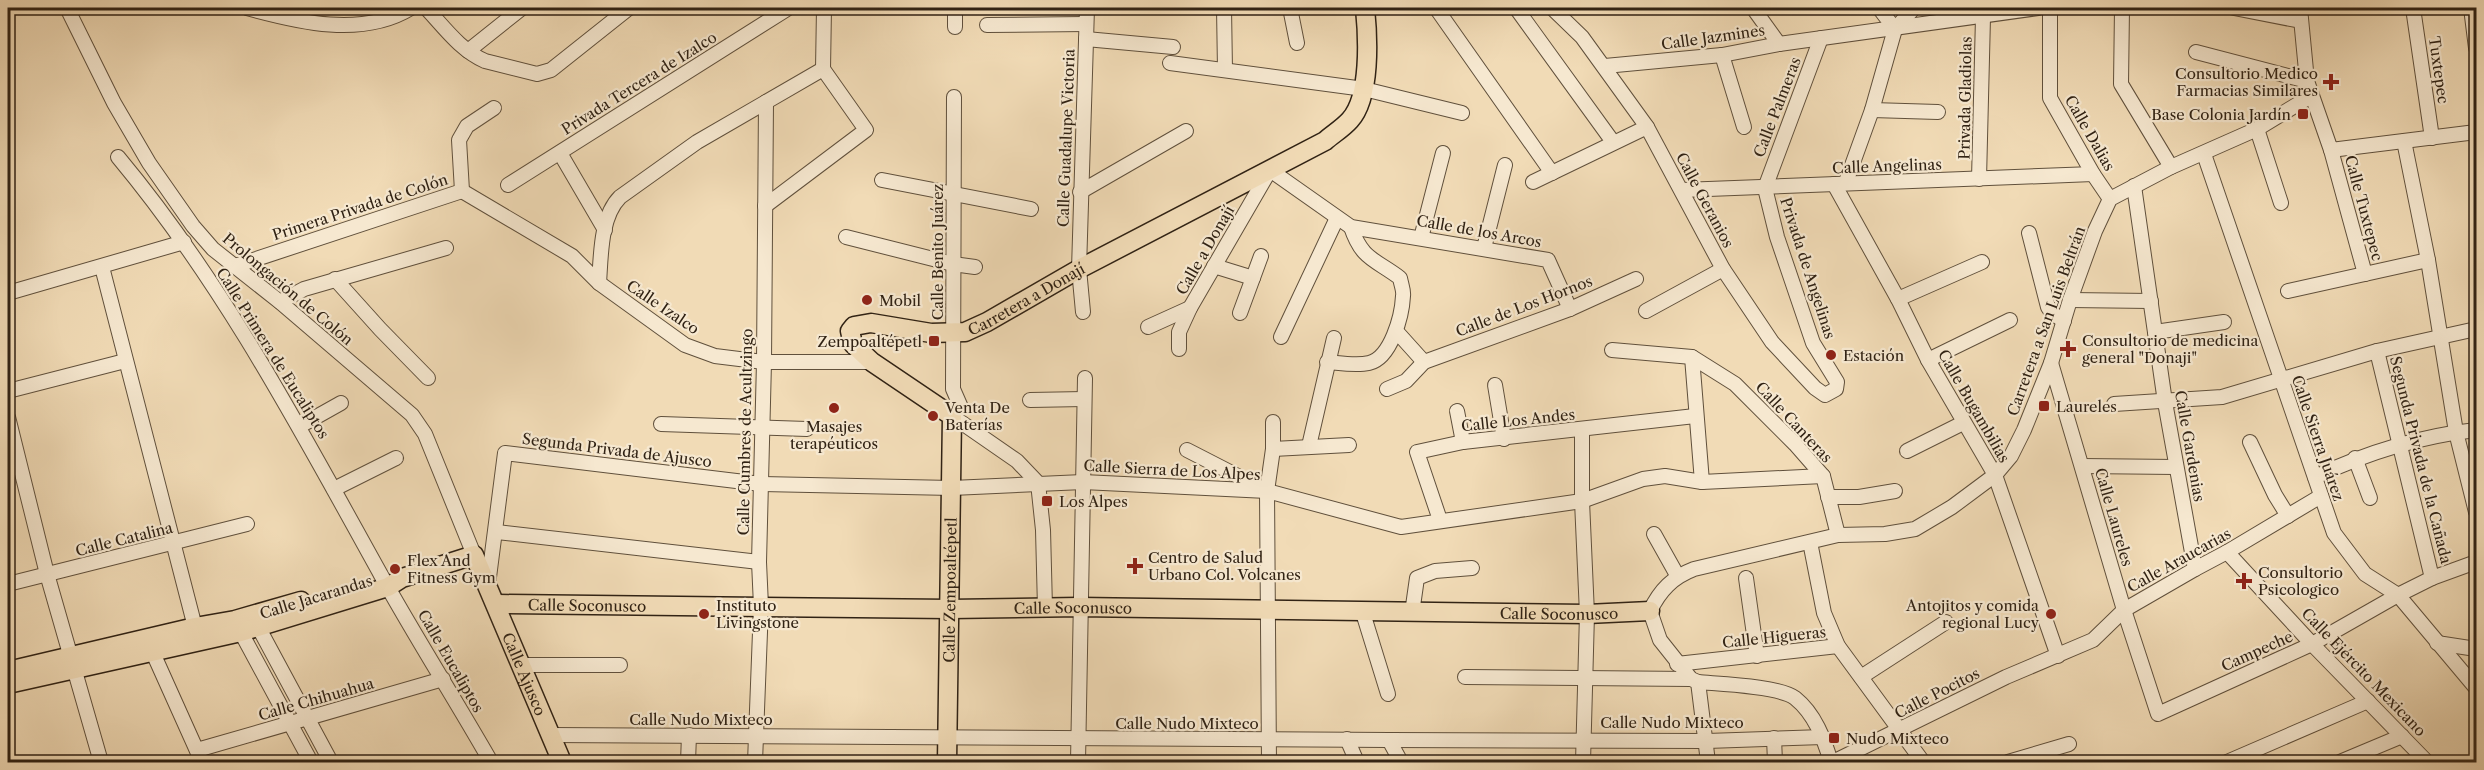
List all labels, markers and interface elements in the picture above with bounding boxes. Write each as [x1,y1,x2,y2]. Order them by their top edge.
street label: Calle Jazmines [1660,20,1766,54]
street label: Privada Tercera de Izalco [558,27,720,139]
street label: Tuxtepec [2425,35,2453,105]
street label: Privada Gladiolas [1954,36,1976,160]
street label: Calle Guadalupe Victoria [1053,48,1079,227]
street label: Calle Palmeras [1749,54,1805,160]
place label: Consultorio Medico Farmacias Similares [2175,64,2318,100]
marker: Consultorio Medico Farmacias Similares [2322,73,2340,91]
street label: Calle Dalias [2061,92,2119,174]
place label: Base Colonia Jardín [2151,105,2292,124]
marker: Base Colonia Jardín [2296,107,2310,121]
street label: Calle Geranios [1672,149,1738,251]
street label: Calle Tuxtepec [2341,153,2387,263]
street label: Calle Angelinas [1832,155,1942,177]
street label: Primera Privada de Colón [270,169,451,244]
street label: Calle Benito Juárez [928,183,947,320]
street label: Privada de Angelinas [1776,195,1840,341]
street label: Calle a Donají [1172,202,1238,298]
street label: Calle de los Arcos [1415,211,1543,251]
street label: Carretera a San Luis Beltrán [2003,223,2089,418]
street label: Prolongación de Colón [219,229,358,350]
street label: Carretera a Donají [964,258,1088,339]
street label: Calle Primera de Eucaliptos [212,264,334,442]
street label: Calle de Los Hornos [1453,271,1595,341]
street label: Calle Izalco [623,276,703,338]
place label: Mobil [879,291,922,310]
marker: Mobil [860,293,874,307]
street label: Calle Cumbres de Acultzingo [734,328,756,536]
place label: Consultorio de medicina general "Donaji" [2082,331,2258,367]
place label: Zempoaltépetl [818,332,923,351]
marker: Zempoaltépetl [927,334,941,348]
marker: Consultorio de medicina general "Donaji" [2059,340,2077,358]
place label: Estación [1843,346,1905,365]
street label: Calle Bugambilias [1934,346,2014,466]
marker: Estación [1824,348,1838,362]
street label: Segunda Privada de la Cañada [2386,354,2456,566]
street label: Calle Sierra Juárez [2288,373,2348,504]
street label: Calle Canteras [1752,377,1836,467]
street label: Calle Gardenias [2171,389,2209,503]
place label: Laureles [2056,397,2117,416]
place label: Venta De Baterías [944,398,1010,434]
marker: Laureles [2037,399,2051,413]
marker: Masajes terapéuticos [827,401,841,415]
street label: Calle Los Andes [1460,405,1576,435]
marker: Venta De Baterías [926,409,940,423]
place label: Masajes terapéuticos [790,417,878,453]
street label: Segunda Privada de Ajusco [521,429,713,471]
street label: Calle Sierra de Los Alpes [1083,456,1261,484]
street label: Calle Laureles [2091,466,2137,568]
place label: Los Alpes [1059,492,1128,511]
marker: Los Alpes [1040,494,1054,508]
street label: Calle Zempoaltépetl [939,517,960,663]
street label: Calle Catalina [73,518,175,560]
street label: Calle Araucarias [2124,524,2234,596]
place label: Centro de Salud Urbano Col. Volcanes [1148,548,1301,584]
place label: Flex And Fitness Gym [407,551,496,587]
marker: Centro de Salud Urbano Col. Volcanes [1126,557,1144,575]
marker: Flex And Fitness Gym [388,562,402,576]
place label: Consultorio Psicologico [2258,563,2343,599]
street label: Calle Jacarandas [257,571,375,623]
marker: Consultorio Psicologico [2235,572,2253,590]
street label: Calle Soconusco [528,595,646,615]
place label: Instituto Livingstone [716,596,799,632]
place label: Antojitos y comida regional Lucy [1905,596,2040,632]
street label: Calle Soconusco [1014,597,1132,618]
street label: Calle Soconusco [1500,603,1619,624]
street label: Calle Ejército Mexicano [2298,604,2430,740]
street label: Calle Eucaliptos [414,606,488,716]
marker: Instituto Livingstone [697,607,711,621]
marker: Antojitos y comida regional Lucy [2044,607,2058,621]
street label: Calle Higueras [1721,622,1827,652]
street label: Campeche [2218,627,2296,675]
street label: Calle Ajusco [499,630,551,718]
street label: Calle Pocitos [1891,663,1983,723]
street label: Calle Chihuahua [256,673,376,725]
street label: Calle Nudo Mixteco [629,710,773,729]
street label: Calle Nudo Mixteco [1600,713,1744,732]
street label: Calle Nudo Mixteco [1115,714,1259,733]
place label: Nudo Mixteco [1846,729,1949,748]
marker: Nudo Mixteco [1827,731,1841,745]

